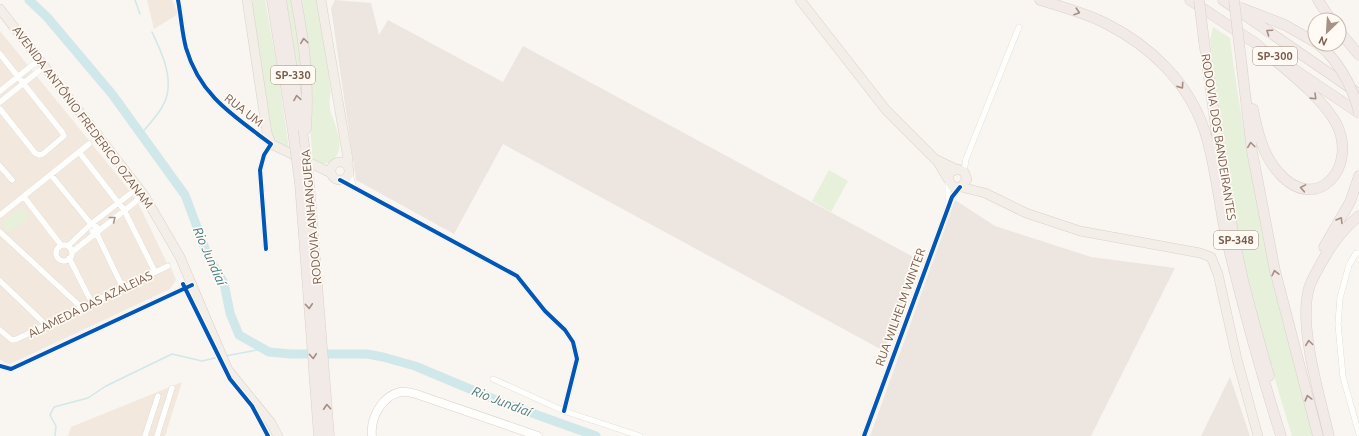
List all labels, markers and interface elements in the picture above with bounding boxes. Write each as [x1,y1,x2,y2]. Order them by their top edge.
one-way arrow [1073,7,1080,16]
north arrow [1307,12,1347,52]
street label: AVENIDA ANTÔNIO FREDERICO OZANAM [10,23,156,211]
one-way arrow [1266,29,1273,37]
text: N [1317,34,1329,48]
one-way arrow [300,38,309,44]
road number: SP-300 [1253,47,1297,65]
street label: RODOVIA DOS BANDEIRANTES [1199,53,1239,221]
road number: SP-330 [271,66,315,84]
one-way arrow [1176,82,1184,89]
street label: RUA UM [222,91,266,129]
one-way arrow [1309,92,1317,100]
one-way arrow [293,95,302,101]
one-way arrow [1247,142,1256,148]
street label: RODOVIA ANHANGUERA [299,149,323,285]
one-way arrow [1300,184,1306,192]
one-way arrow [109,216,116,223]
one-way arrow [1335,217,1342,224]
water label: Rio Jundiaí [191,225,230,289]
road number: SP-348 [1214,231,1258,249]
street label: RUA WILHELM WINTER [873,246,928,368]
street label: ALAMEDA DAS AZALEIAS [26,268,154,340]
one-way arrow [1272,269,1280,276]
one-way arrow [304,303,313,309]
one-way arrow [1305,340,1314,346]
one-way arrow [308,353,317,359]
water label: Rio Jundiaí [470,383,535,419]
one-way arrow [1304,395,1313,402]
one-way arrow [322,404,331,410]

